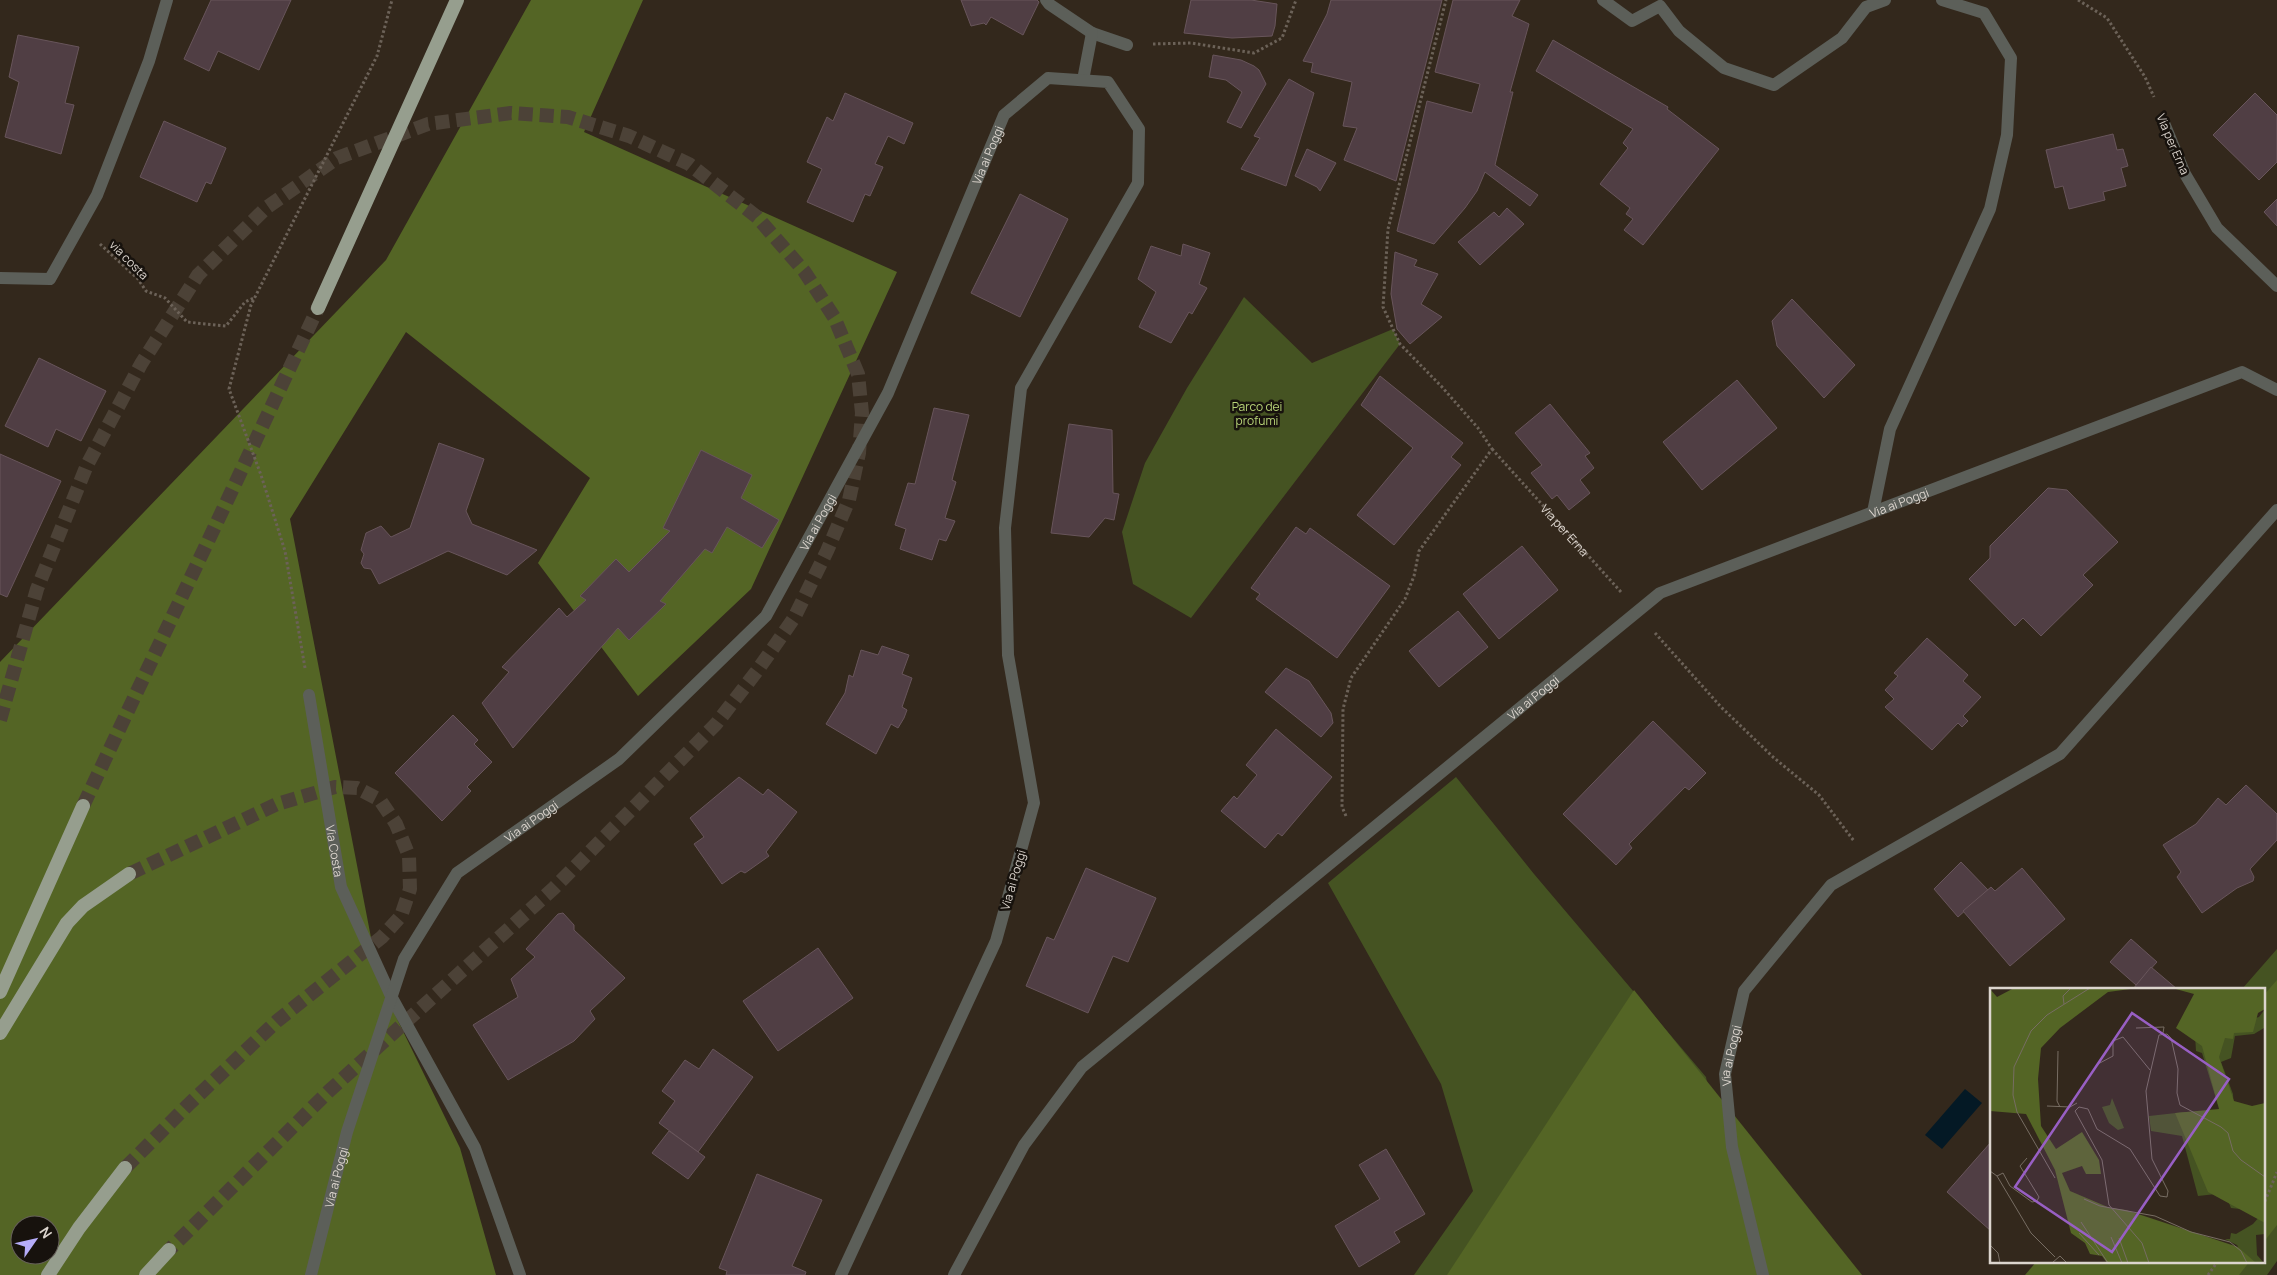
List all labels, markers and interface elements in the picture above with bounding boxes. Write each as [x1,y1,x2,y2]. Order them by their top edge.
street label: Via per Erna [2153,111,2193,177]
street label: Via ai Poggi [968,123,1007,187]
street label: via costa [106,237,152,283]
park label: Parco dei profumi [1232,398,1282,429]
street label: Via ai Poggi [1867,483,1931,521]
street label: Via ai Poggi [795,491,840,553]
street label: Via per Erna [1537,500,1593,560]
street label: Via ai Poggi [1503,671,1562,723]
street label: Via ai Poggi [501,796,561,846]
street label: Via Costa [322,824,348,878]
street label: Via ai Poggi [996,848,1030,912]
inset map [1990,988,2264,1262]
street label: Via ai Poggi [1716,1023,1744,1087]
street label: Via ai Poggi [320,1145,351,1209]
north arrow [10,1215,60,1265]
text: N [36,1223,57,1242]

